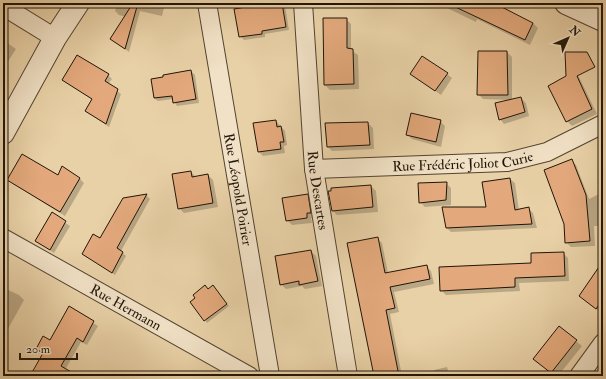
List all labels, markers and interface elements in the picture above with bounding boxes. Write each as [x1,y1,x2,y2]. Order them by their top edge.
north arrow [548,18,588,58]
text: N [566,22,584,40]
street label: Rue Léopold Poirier [220,132,256,248]
street label: Rue Frédéric Joliot Curie [392,148,535,175]
street label: Rue Descartes [304,150,332,231]
street label: Rue Hermann [87,281,165,334]
scale bar [20,335,77,361]
text: 20 m [26,342,51,357]

